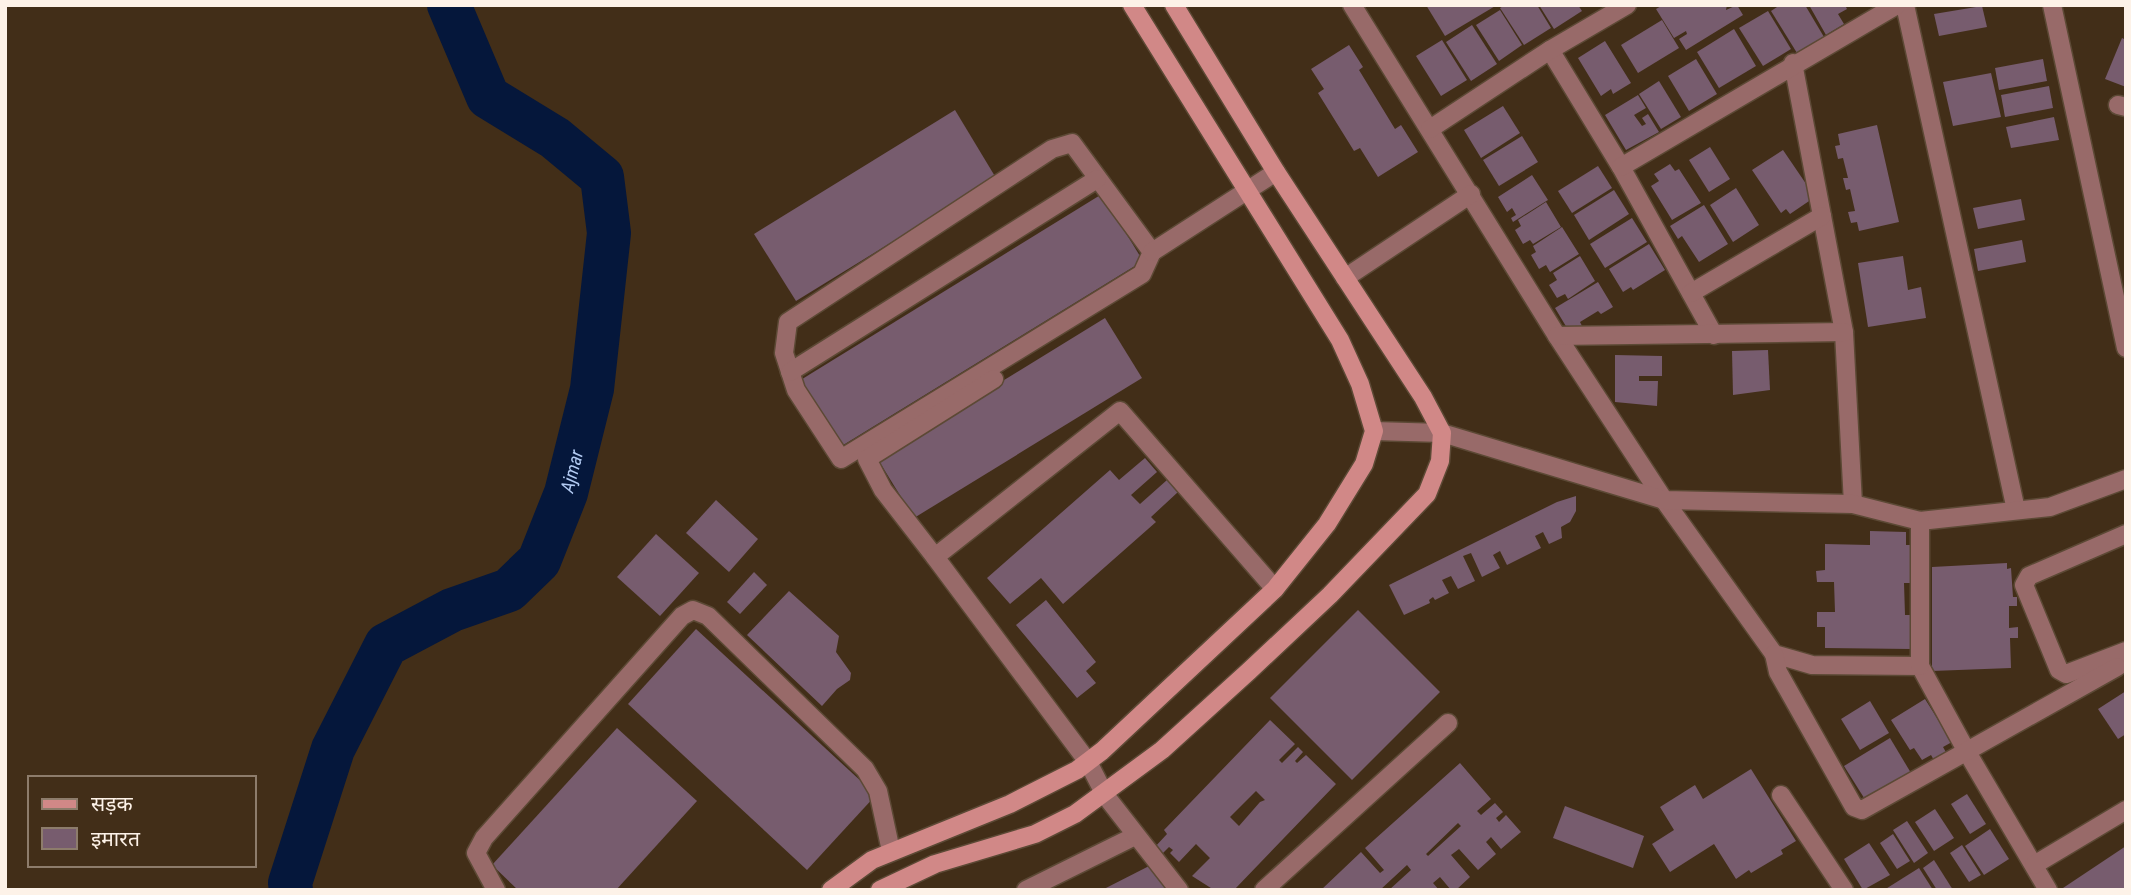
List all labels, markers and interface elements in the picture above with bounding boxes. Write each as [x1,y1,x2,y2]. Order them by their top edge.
water label: Ajmar [555,447,588,496]
legend [28,776,256,867]
text: सड़क [91,792,133,816]
text: इमारत [91,827,141,851]

